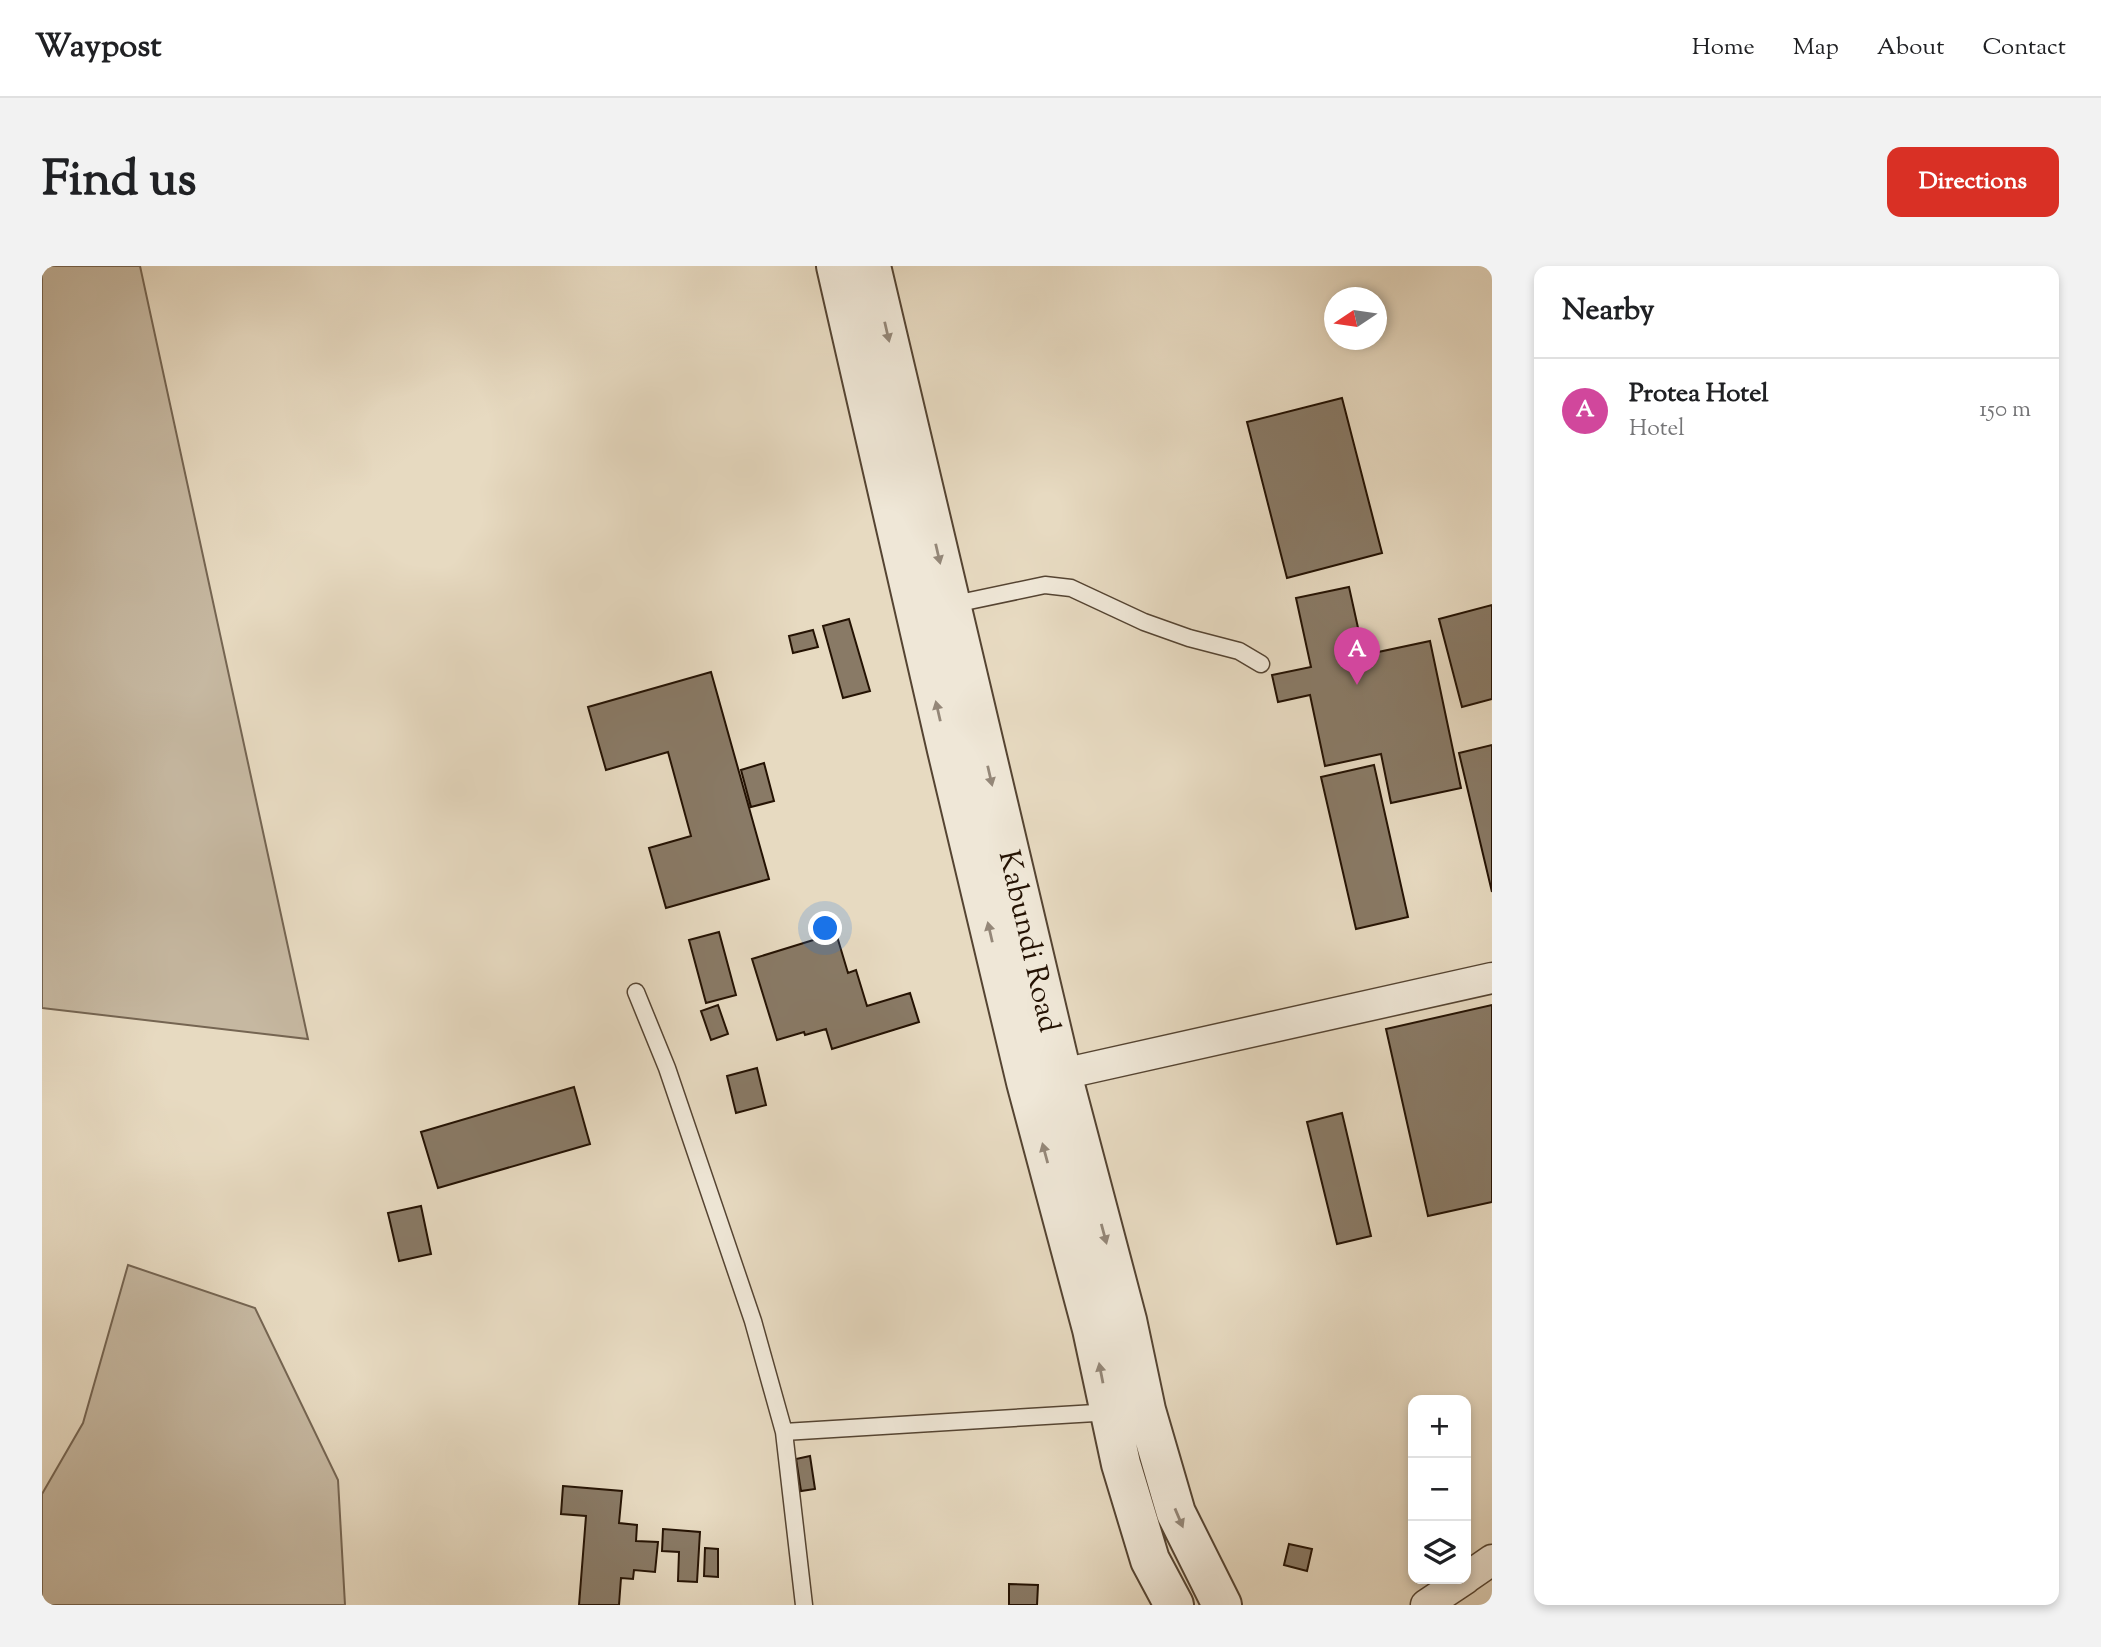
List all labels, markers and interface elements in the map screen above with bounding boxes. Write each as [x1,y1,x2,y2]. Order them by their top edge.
text: Waypost [35,24,162,72]
text: Home [1692,31,1755,65]
text: Map [1793,31,1839,65]
text: About [1877,31,1944,65]
text: Contact [1982,31,2066,65]
text: Find us [42,147,196,217]
button: Directions [1887,147,2059,217]
north arrow [1324,287,1387,350]
text: Nearby [1562,290,1654,333]
one-way arrow [882,322,893,344]
text: Protea Hotel [1629,376,1768,413]
text: A [1576,394,1594,427]
text: 150 m [1979,394,2031,427]
text: Hotel [1629,413,1685,446]
one-way arrow [933,543,944,565]
pin: A [1334,627,1380,685]
one-way arrow [932,699,943,721]
one-way arrow [985,765,996,787]
street label: Kabundi Road [986,846,1069,1037]
your location [808,911,842,945]
one-way arrow [985,921,996,943]
one-way arrow [1039,1142,1050,1164]
one-way arrow [1099,1223,1110,1245]
one-way arrow [1095,1362,1106,1384]
map controls [1408,1395,1471,1584]
button: + [1408,1395,1471,1458]
button: − [1408,1458,1471,1521]
one-way arrow [1173,1508,1184,1529]
button: layers [1408,1521,1471,1584]

